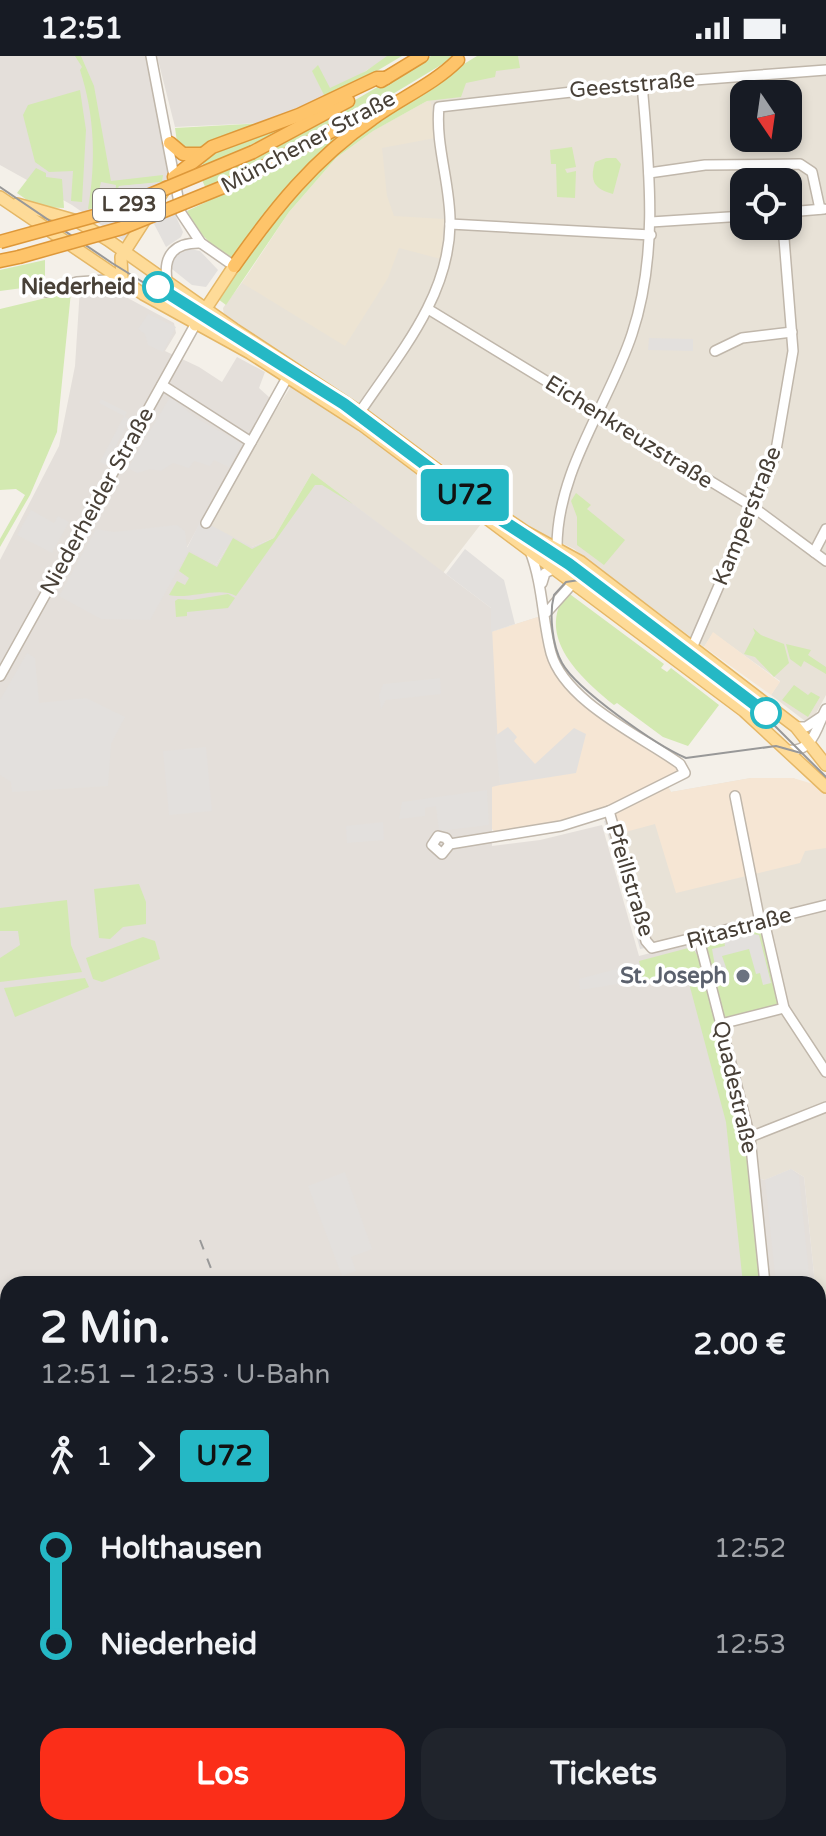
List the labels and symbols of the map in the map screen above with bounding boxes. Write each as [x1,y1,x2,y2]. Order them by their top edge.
street label: Geeststraße [568,67,696,103]
north arrow [730,80,802,152]
street label: Münchener Straße [216,85,400,199]
road number: L 293 [93,189,165,221]
marker: Niederheid [143,272,173,302]
place label: Niederheid [21,274,136,300]
street label: Eichenkreuzstraße [540,370,718,494]
street label: Niederheider Straße [35,403,159,599]
street label: Kamperstraße [707,443,787,589]
line badge: U72 [419,469,511,521]
unlabelled marker [751,698,781,728]
street label: Pfeillstraße [600,820,660,940]
street label: Ritastraße [684,902,794,954]
place label: St. Joseph [620,963,727,989]
marker: St. Joseph [734,967,752,985]
street label: Quadestraße [707,1018,763,1156]

